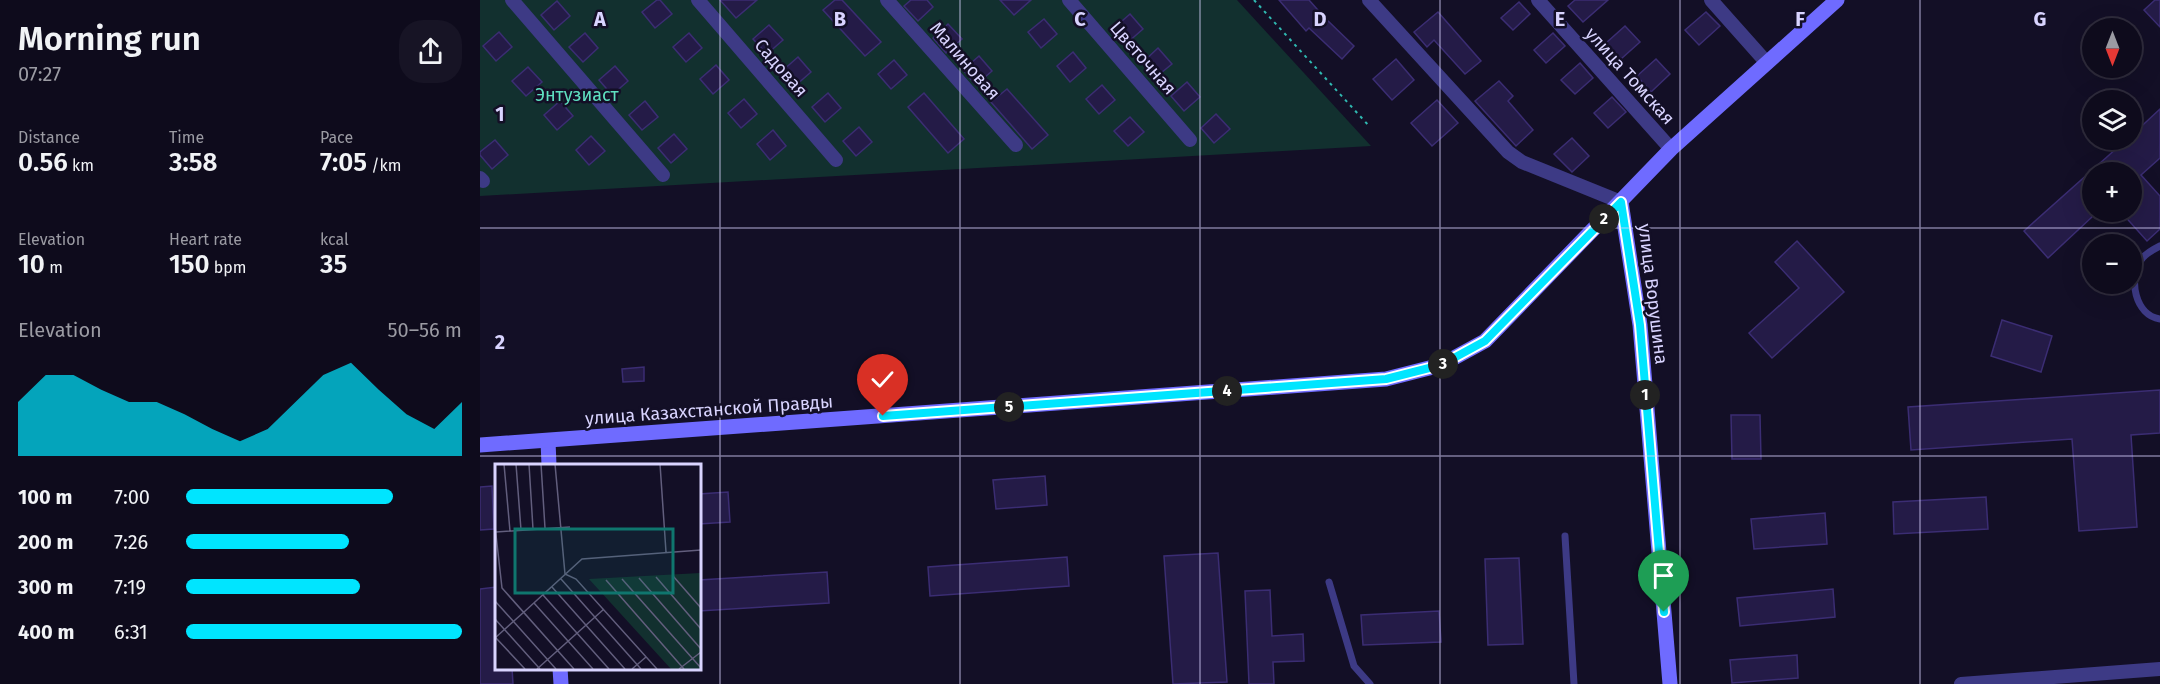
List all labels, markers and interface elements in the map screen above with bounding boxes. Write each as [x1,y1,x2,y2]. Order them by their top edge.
text: A [593,7,607,31]
text: B [834,7,846,31]
text: C [1074,7,1086,31]
text: D [1313,7,1327,31]
text: E [1555,7,1565,31]
text: F [1795,7,1805,31]
text: G [2034,7,2046,31]
street label: Цветочная [1105,17,1181,99]
street label: Малиновая [925,18,1005,104]
north arrow [2082,18,2142,78]
map controls [2082,18,2142,294]
text: Morning run [18,19,201,59]
button: share [399,20,462,83]
street label: улица Томская [1581,23,1679,129]
street label: Садовая [750,34,812,102]
text: 07:27 [18,62,61,86]
park label: Энтузиаст [535,84,620,106]
button: layers [2082,90,2142,150]
text: 1 [495,102,505,126]
text: Distance [18,128,80,147]
text: Time [169,128,204,147]
text: Pace [320,128,353,147]
text: 0.56 [18,147,68,178]
text: 3:58 [169,147,217,178]
text: 7:05 [320,147,367,178]
text: km [68,156,94,175]
text: /km [367,156,401,175]
button: + [2082,162,2142,222]
pin: 2 [1589,204,1619,234]
text: 2 [1600,209,1608,228]
street label: улица Ворушина [1633,222,1673,366]
text: Elevation [18,230,85,249]
text: Heart rate [169,230,242,249]
text: kcal [320,230,349,249]
button: − [2082,234,2142,294]
text: 10 [18,249,45,280]
text: 150 [169,249,210,280]
text: 35 [320,249,347,280]
text: m [45,258,63,277]
text: bpm [210,258,247,277]
text: Elevation [18,318,102,342]
text: 50–56 m [388,318,462,342]
text: 2 [495,330,505,354]
pin: 3 [1428,349,1458,379]
pin [857,354,908,416]
text: 3 [1439,354,1447,373]
icon: check [866,363,899,396]
pin: 4 [1212,376,1242,406]
pin: 1 [1630,380,1660,410]
text: 4 [1222,381,1232,400]
text: 1 [1641,385,1649,404]
street label: улица Казахстанской Правды [584,390,834,430]
pin: 5 [994,392,1024,422]
text: 5 [1005,397,1013,416]
inset map [495,464,700,669]
text: 100 m [18,485,72,509]
text: 7:00 [114,485,150,509]
text: 200 m [18,530,73,554]
text: 7:26 [114,530,148,554]
pin [1638,550,1689,612]
icon: arrive [1647,559,1680,592]
text: 300 m [18,575,73,599]
text: 7:19 [114,575,146,599]
text: 400 m [18,620,74,644]
text: 6:31 [114,620,148,644]

